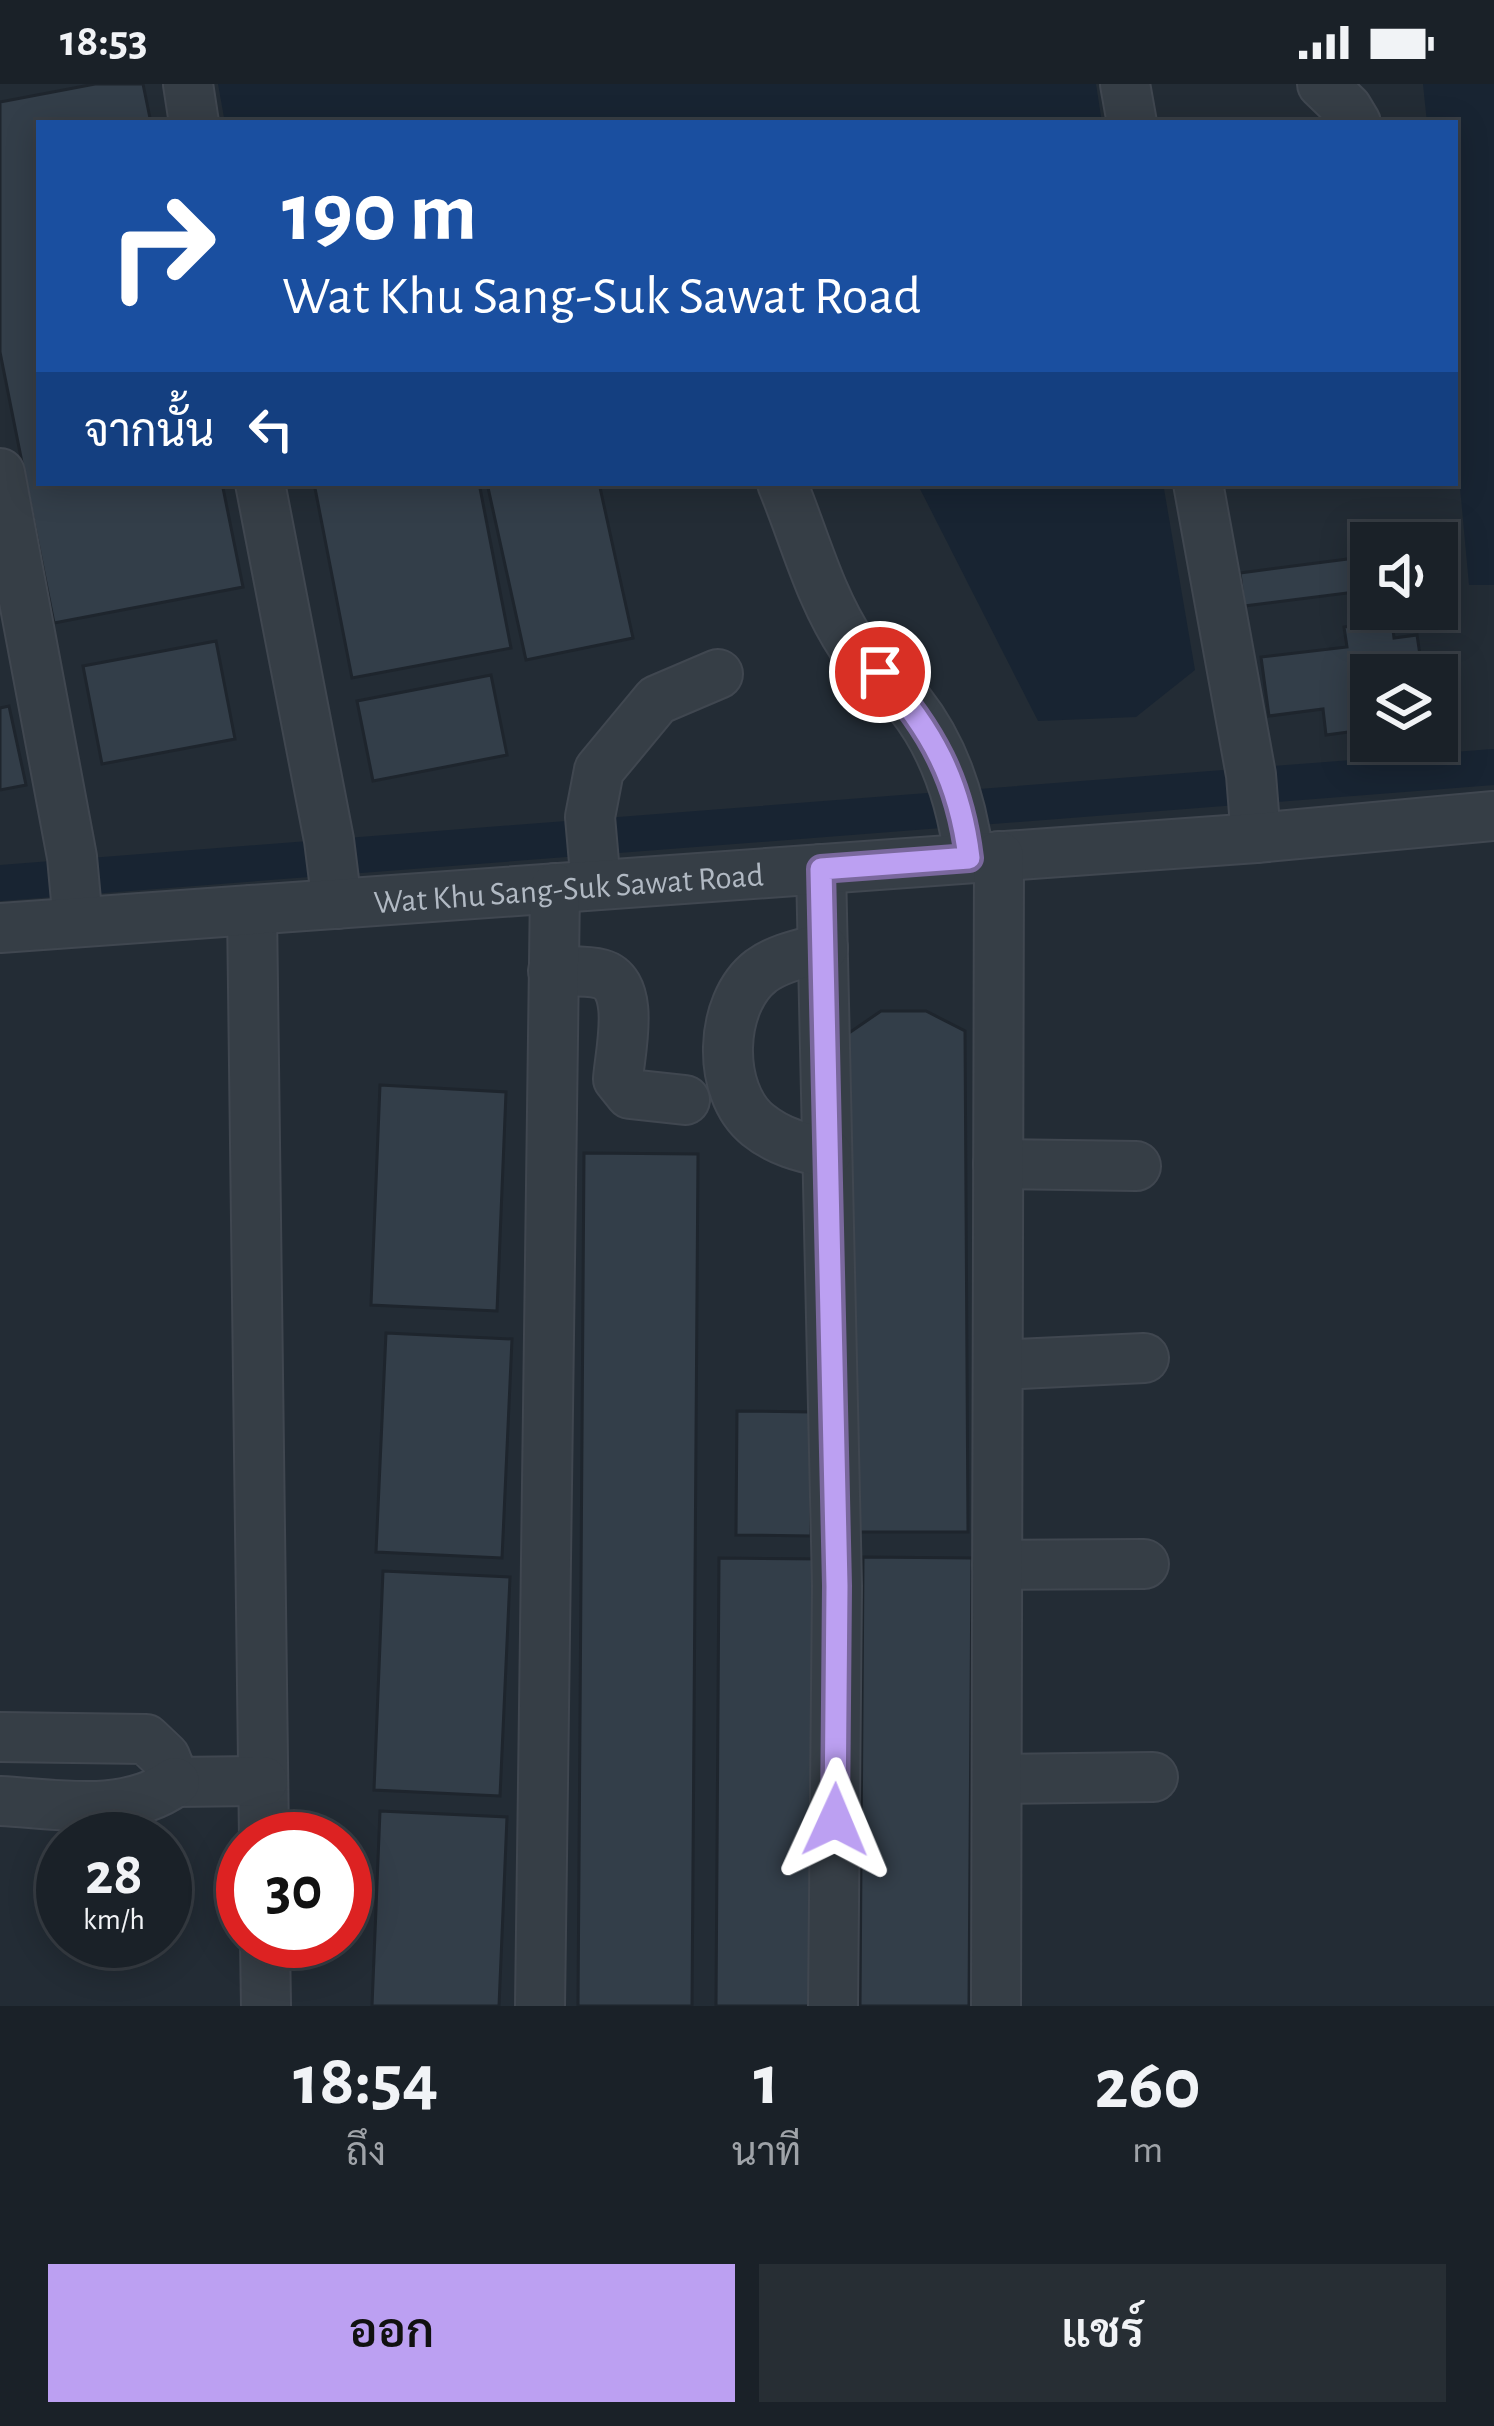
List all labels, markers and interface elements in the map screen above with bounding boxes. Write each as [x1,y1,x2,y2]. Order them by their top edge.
text: 18:53 [60,19,148,64]
icon: right [84,168,240,324]
text: 190 m [282,172,477,256]
text: Wat Khu Sang-Suk Sawat Road [282,270,921,324]
icon: left [238,396,304,462]
text: จากนั้น [84,410,214,455]
map controls [1350,522,1458,762]
button: sound [1350,522,1458,630]
pin [829,621,931,723]
icon: arrive [847,639,913,705]
button: layers [1350,654,1458,762]
street label: Wat Khu Sang-Suk Sawat Road [373,859,765,920]
position arrow [772,1757,898,1883]
speed limit sign: 30 [216,1812,372,1968]
text: 28 [85,1845,143,1905]
text: km/h [83,1905,145,1935]
text: 18:54 [293,2045,439,2117]
text: 1 [754,2045,779,2117]
text: 260 [1094,2049,1201,2121]
text: m [1132,2131,1163,2170]
text: ถึง [346,2134,386,2173]
text: นาที [732,2134,801,2173]
button: ออก [48,2264,735,2402]
button: แชร์ [759,2264,1446,2402]

